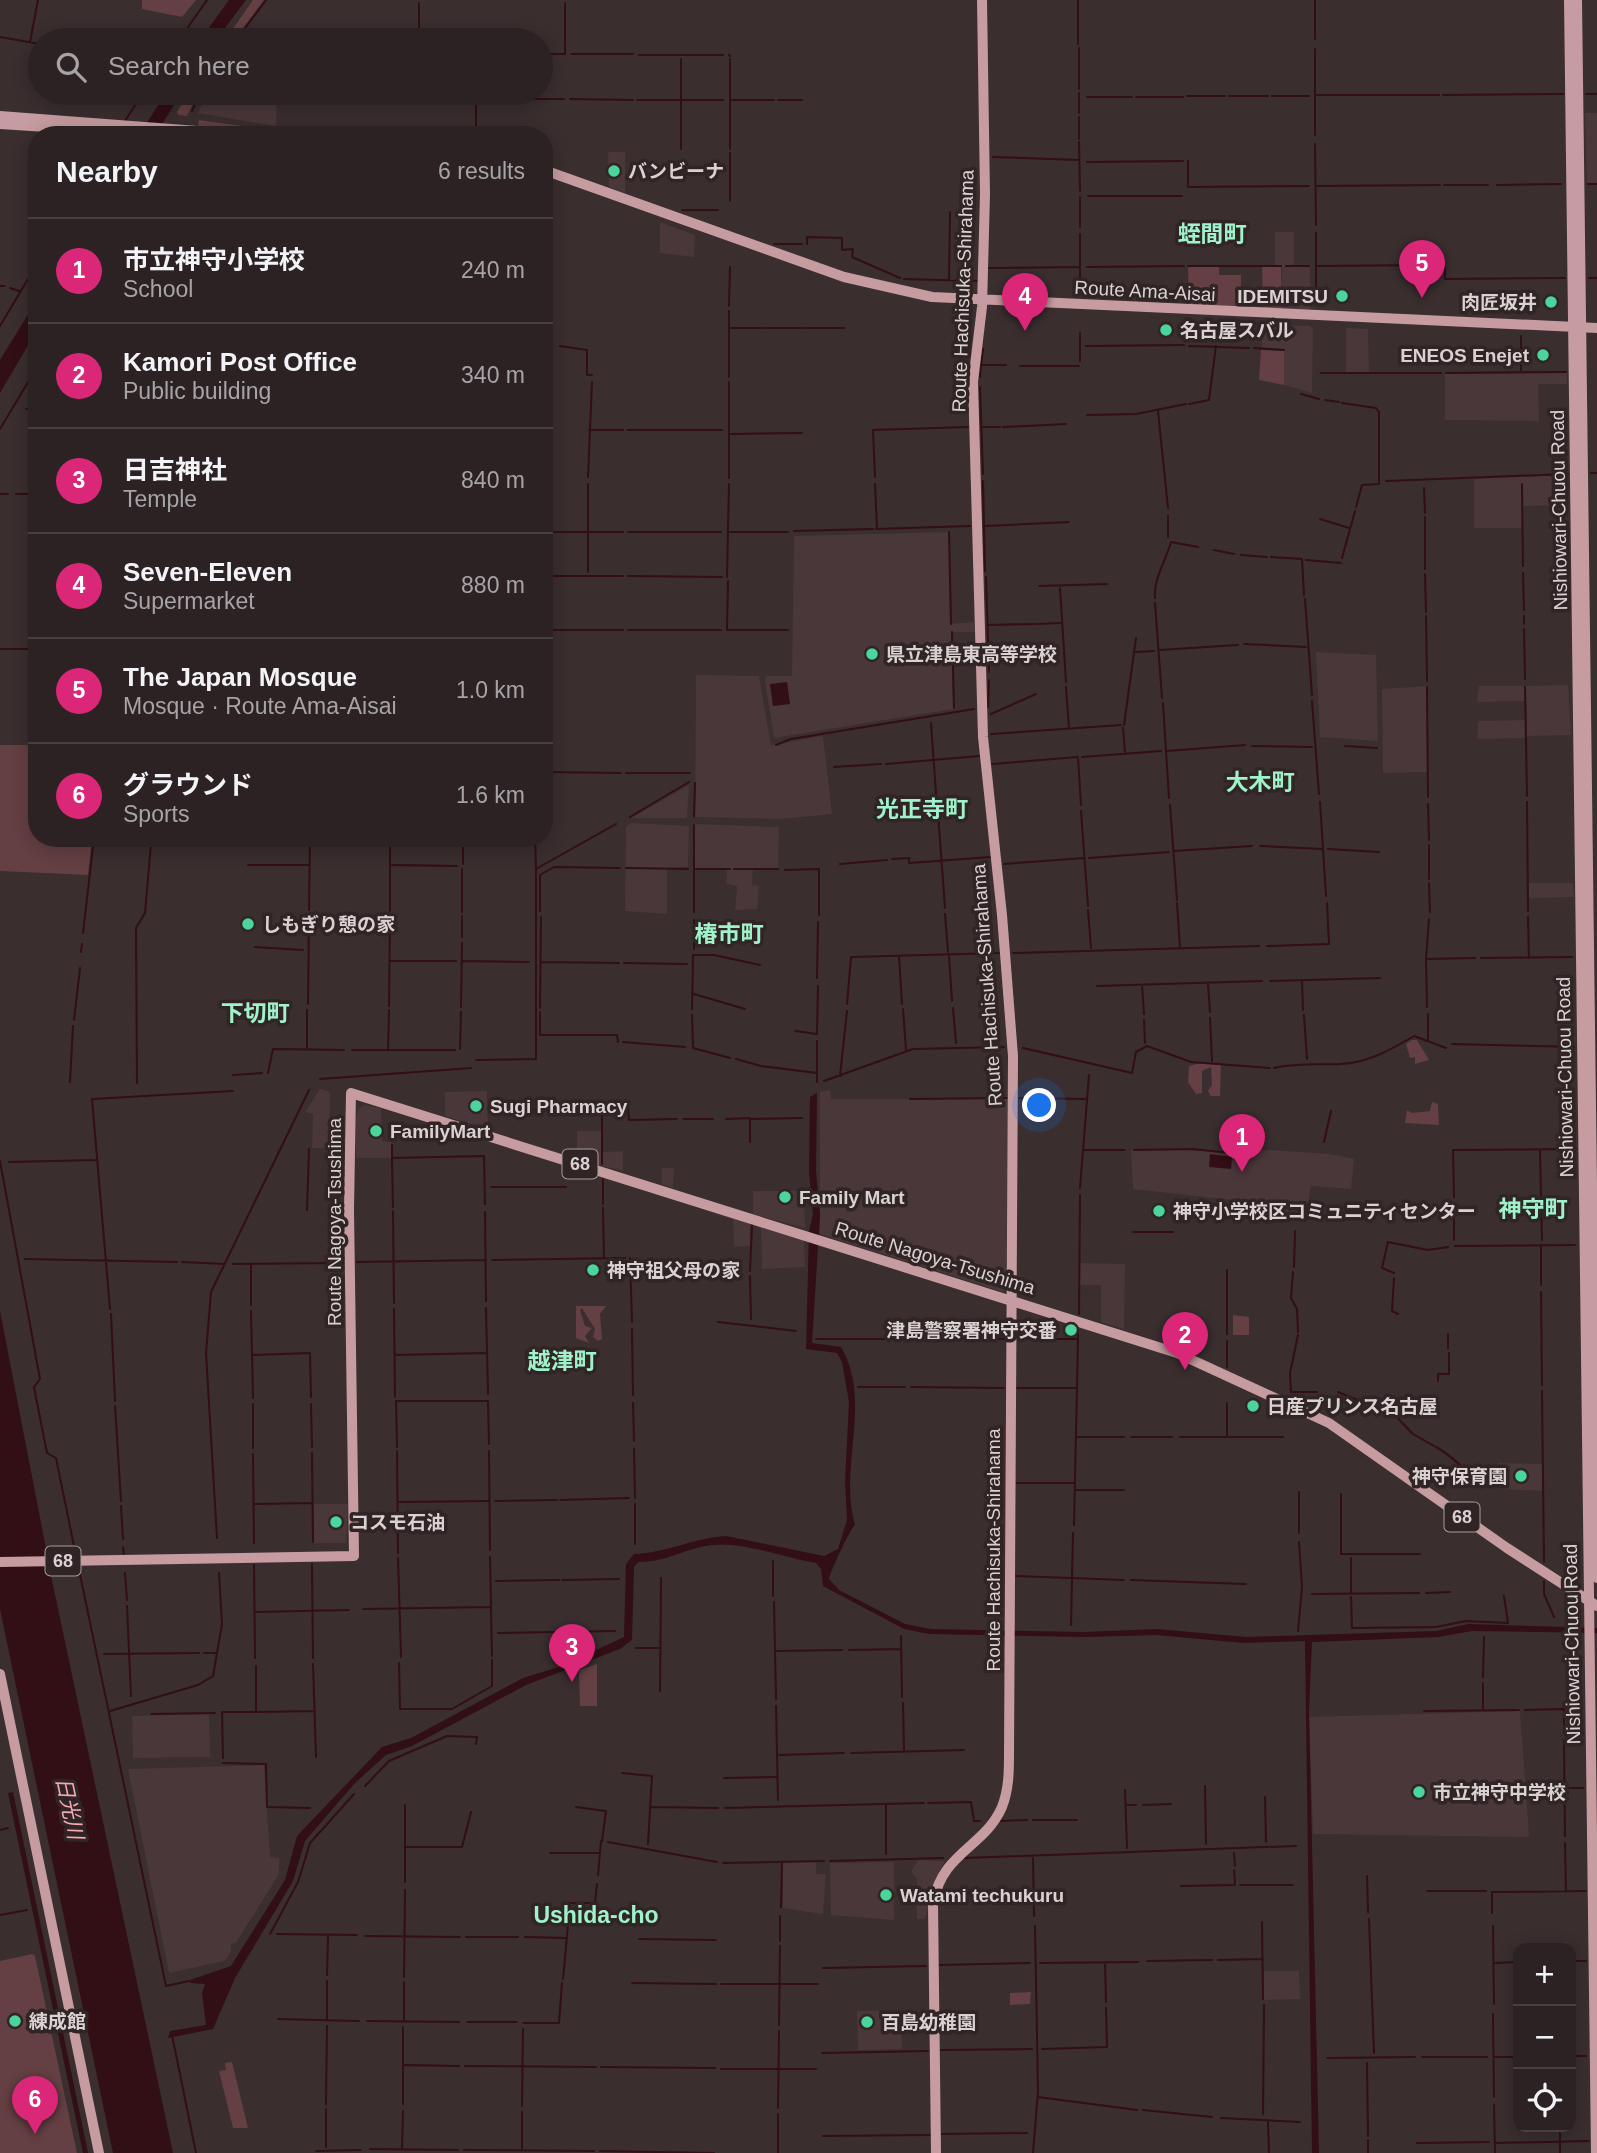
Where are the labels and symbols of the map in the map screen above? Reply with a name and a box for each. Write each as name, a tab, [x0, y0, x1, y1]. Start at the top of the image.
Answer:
place label: バンビーナ	[628, 161, 724, 182]
marker: バンビーナ	[606, 163, 622, 179]
street label: Route Hachisuka-Shirahama	[948, 169, 978, 413]
district label: 蛭間町	[1178, 221, 1247, 247]
pin: 5	[1399, 240, 1445, 298]
pin: 4	[1002, 273, 1048, 331]
street label: Route Ama-Aisai	[1074, 277, 1216, 305]
place label: IDEMITSU	[1237, 286, 1328, 307]
marker: IDEMITSU	[1334, 288, 1350, 304]
place label: 肉匠坂井	[1461, 292, 1537, 313]
marker: 肉匠坂井	[1543, 294, 1559, 310]
place label: 名古屋スバル	[1180, 320, 1294, 341]
marker: 名古屋スバル	[1158, 322, 1174, 338]
place label: ENEOS Enejet	[1400, 345, 1530, 366]
marker: ENEOS Enejet	[1535, 347, 1551, 363]
street label: Nishiowari-Chuou Road	[1547, 410, 1571, 610]
place label: 県立津島東高等学校	[886, 644, 1057, 665]
marker: 県立津島東高等学校	[864, 646, 880, 662]
district label: 大木町	[1226, 769, 1295, 795]
district label: 光正寺町	[876, 796, 968, 822]
street label: Route Hachisuka-Shirahama	[968, 863, 1006, 1107]
place label: しもぎり憩の家	[262, 914, 395, 935]
marker: しもぎり憩の家	[240, 916, 256, 932]
district label: 椿市町	[695, 921, 764, 947]
street label: Nishiowari-Chuou Road	[1553, 977, 1577, 1177]
district label: 下切町	[221, 1000, 290, 1026]
your location	[1022, 1088, 1056, 1122]
place label: Sugi Pharmacy	[490, 1096, 628, 1117]
marker: Sugi Pharmacy	[468, 1098, 484, 1114]
pin: 1	[1219, 1114, 1265, 1172]
street label: Route Nagoya-Tsushima	[324, 1118, 345, 1326]
place label: FamilyMart	[390, 1121, 491, 1142]
marker: FamilyMart	[368, 1123, 384, 1139]
road number: 68	[562, 1149, 598, 1178]
place label: Family Mart	[799, 1187, 905, 1208]
marker: Family Mart	[777, 1189, 793, 1205]
district label: 神守町	[1499, 1196, 1568, 1222]
place label: 神守小学校区コミュニティセンター	[1173, 1201, 1476, 1222]
marker: 神守小学校区コミュニティセンター	[1151, 1203, 1167, 1219]
street label: Route Nagoya-Tsushima	[832, 1218, 1038, 1299]
place label: 神守祖父母の家	[607, 1260, 740, 1281]
marker: 神守祖父母の家	[585, 1262, 601, 1278]
pin: 2	[1162, 1312, 1208, 1370]
place label: 津島警察署神守交番	[886, 1320, 1057, 1341]
marker: 津島警察署神守交番	[1063, 1322, 1079, 1338]
district label: 越津町	[528, 1348, 597, 1374]
place label: 日産プリンス名古屋	[1267, 1396, 1438, 1417]
marker: 日産プリンス名古屋	[1245, 1398, 1261, 1414]
street label: Route Hachisuka-Shirahama	[983, 1428, 1004, 1671]
place label: 神守保育園	[1412, 1466, 1507, 1487]
marker: 神守保育園	[1513, 1468, 1529, 1484]
road number: 68	[1444, 1502, 1480, 1532]
place label: コスモ石油	[350, 1512, 445, 1533]
marker: コスモ石油	[328, 1514, 344, 1530]
street label: Nishiowari-Chuou Road	[1560, 1544, 1584, 1744]
road number: 68	[46, 1546, 80, 1576]
pin: 3	[549, 1624, 595, 1682]
water label: 日光川	[52, 1775, 88, 1843]
place label: 市立神守中学校	[1433, 1782, 1566, 1803]
marker: 市立神守中学校	[1411, 1784, 1427, 1800]
place label: Watami techukuru	[900, 1885, 1064, 1906]
marker: Watami techukuru	[878, 1887, 894, 1903]
district label: Ushida-cho	[533, 1902, 659, 1928]
place label: 練成館	[29, 2011, 86, 2032]
place label: 百島幼稚園	[881, 2012, 976, 2033]
marker: 練成館	[7, 2013, 23, 2029]
marker: 百島幼稚園	[859, 2014, 875, 2030]
pin: 6	[12, 2076, 58, 2134]

